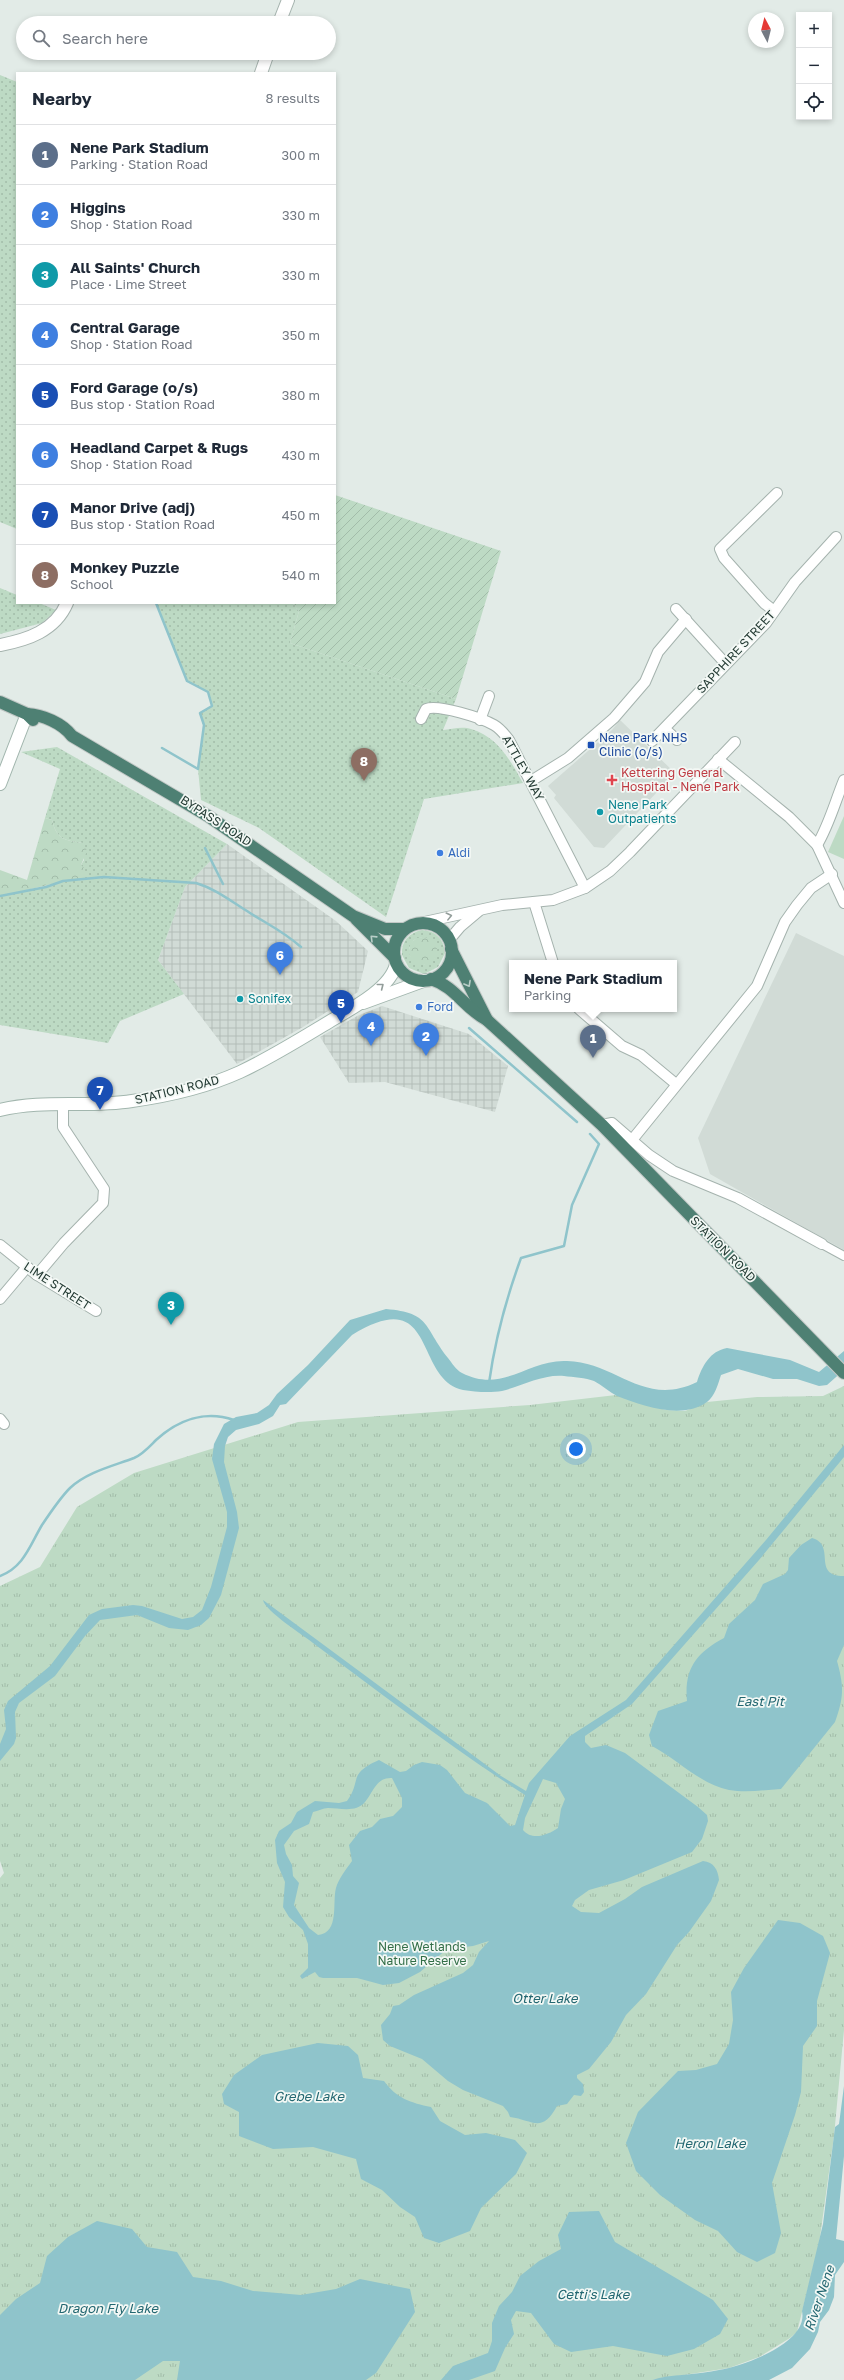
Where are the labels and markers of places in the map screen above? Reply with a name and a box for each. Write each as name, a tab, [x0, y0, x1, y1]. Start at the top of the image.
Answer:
place label: Nene Park NHS Clinic (o/s)	[599, 730, 688, 759]
marker: Nene Park NHS Clinic (o/s)	[586, 740, 596, 750]
pin: 8	[351, 748, 377, 781]
place label: Kettering General Hospital - Nene Park	[621, 765, 740, 794]
marker: Kettering General Hospital - Nene Park	[606, 774, 618, 786]
place label: Nene Park Outpatients	[608, 797, 676, 826]
marker: Nene Park Outpatients	[595, 807, 605, 817]
place label: Aldi	[448, 845, 470, 860]
marker: Aldi	[435, 848, 445, 858]
pin: 6	[267, 942, 293, 975]
pin: 5	[328, 990, 354, 1023]
place label: Sonifex	[248, 991, 291, 1006]
marker: Sonifex	[235, 994, 245, 1004]
place label: Ford	[427, 999, 453, 1014]
marker: Ford	[414, 1002, 424, 1012]
pin: 4	[358, 1013, 384, 1046]
pin: 2	[413, 1023, 439, 1056]
pin: 1	[580, 1025, 606, 1058]
pin: 7	[87, 1077, 113, 1110]
pin: 3	[158, 1292, 184, 1325]

